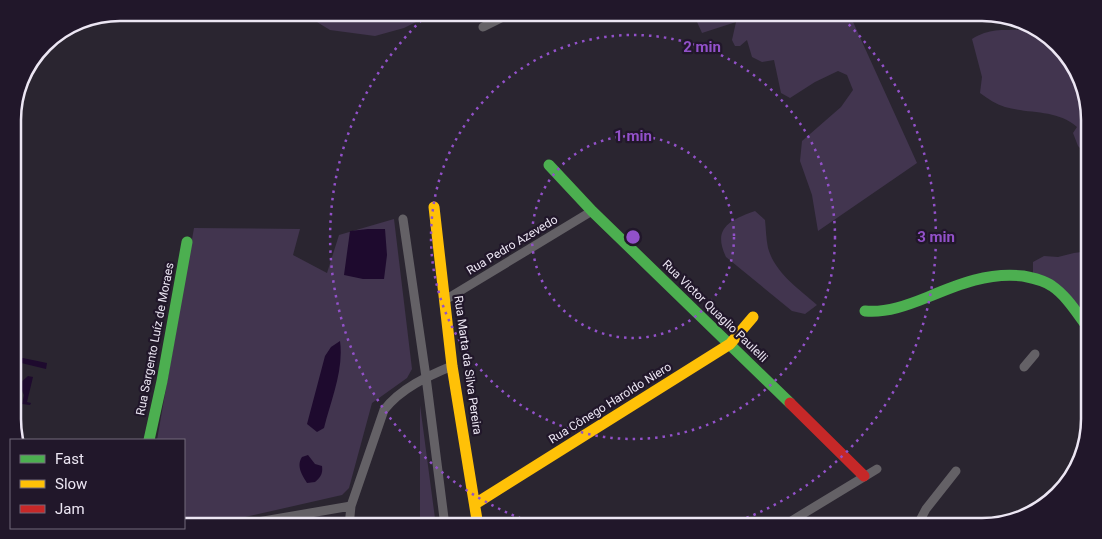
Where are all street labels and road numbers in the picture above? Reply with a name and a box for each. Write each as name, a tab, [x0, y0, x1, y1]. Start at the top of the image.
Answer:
street label: Rua Pedro Azevedo	[464, 212, 560, 278]
street label: Rua Victor Quaglio Paulelli	[660, 257, 770, 365]
street label: Rua Sargento Luíz de Moraes	[133, 261, 177, 417]
street label: Rua Marta da Silva Pereira	[451, 295, 485, 435]
street label: Rua Cônego Haroldo Niero	[546, 359, 674, 446]

